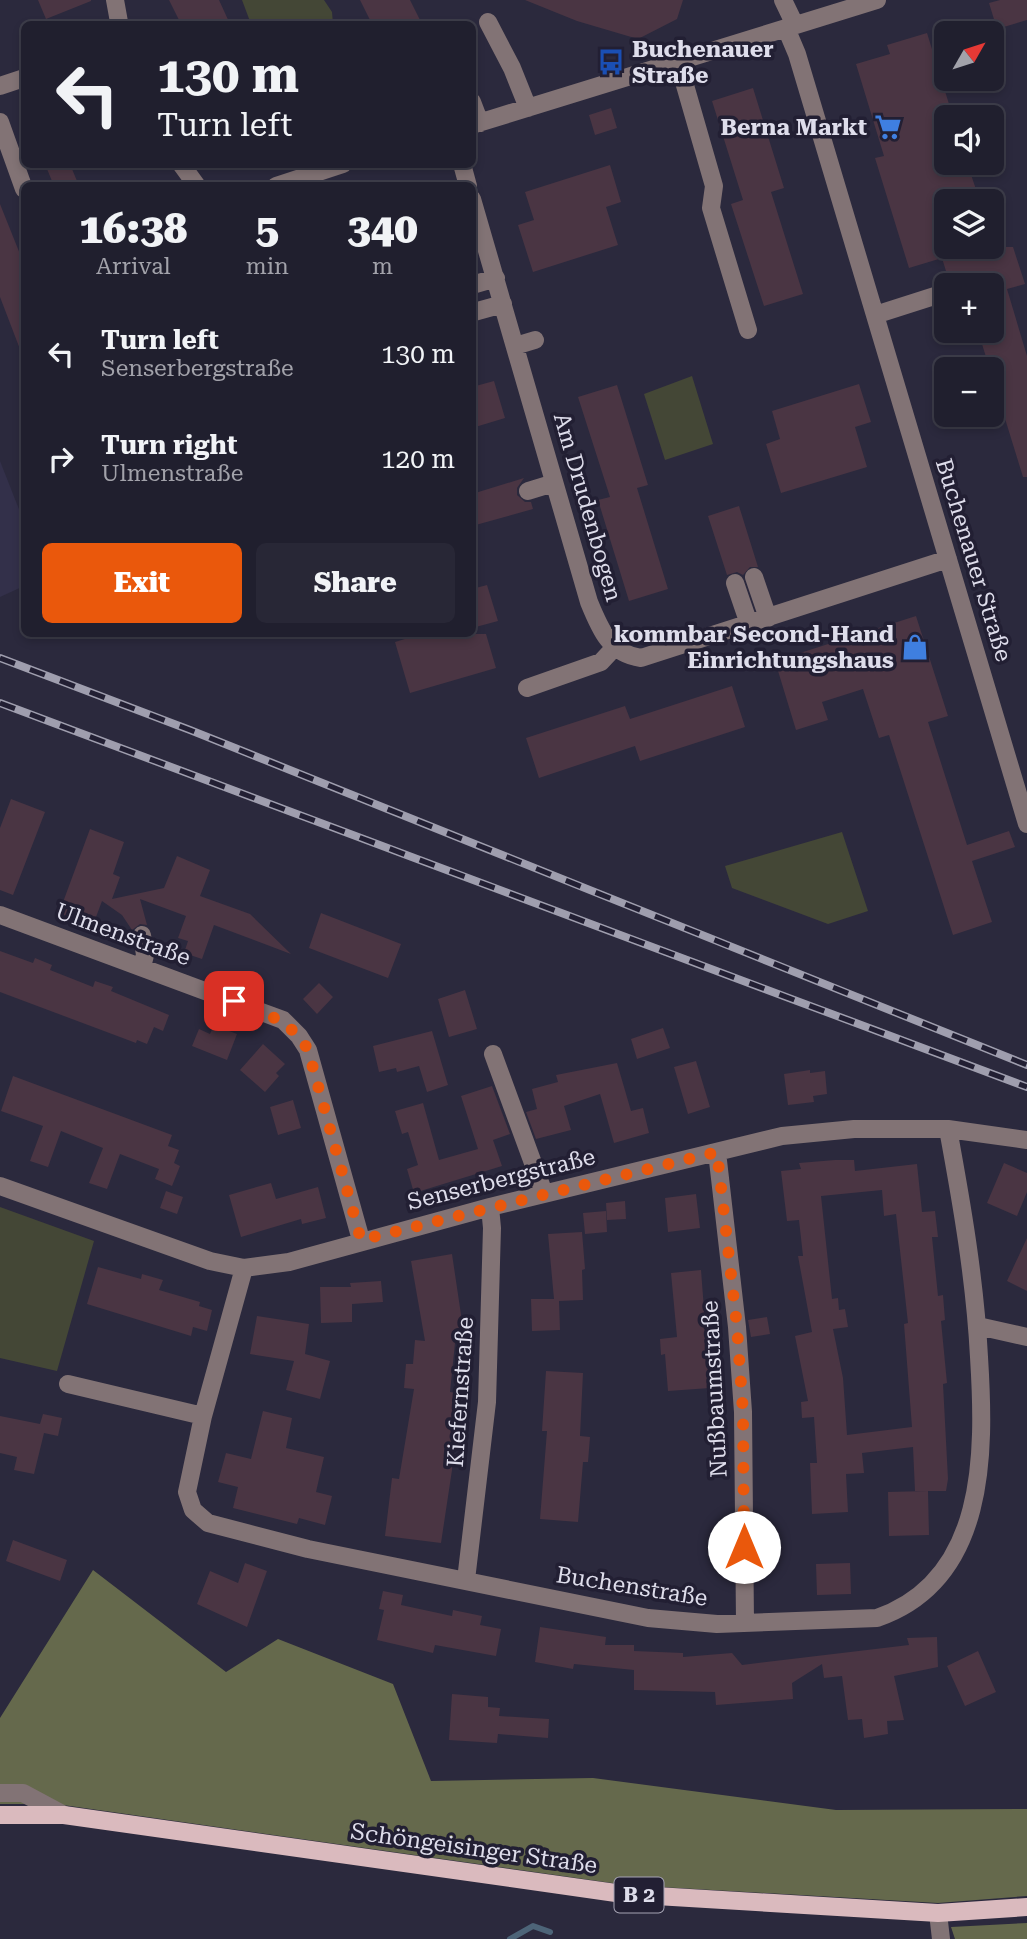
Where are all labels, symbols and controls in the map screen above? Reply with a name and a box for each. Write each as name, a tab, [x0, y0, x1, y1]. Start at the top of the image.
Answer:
north arrow	[934, 21, 1004, 91]
map controls	[934, 21, 1004, 427]
place label: Buchenauer Straße	[632, 36, 774, 89]
text: 130 m	[157, 47, 299, 104]
bus stop icon: Buchenauer Straße	[596, 47, 626, 77]
icon: left	[42, 49, 133, 140]
button: sound	[934, 105, 1004, 175]
text: Turn left	[157, 106, 292, 144]
supermarket icon: Berna Markt	[873, 112, 903, 142]
place label: Berna Markt	[720, 114, 867, 141]
button: layers	[934, 189, 1004, 259]
text: 16:38	[79, 204, 187, 253]
text: 5	[255, 204, 279, 253]
text: 340	[347, 204, 418, 253]
text: Arrival	[96, 253, 171, 280]
text: min	[246, 253, 289, 280]
text: m	[372, 253, 393, 280]
button: +	[934, 273, 1004, 343]
text: Turn left	[101, 325, 219, 355]
icon: left	[42, 335, 80, 373]
text: 130 m	[381, 339, 455, 369]
text: Senserbergstraße	[101, 355, 294, 382]
button: −	[934, 357, 1004, 427]
street label: Am Drudenbogen	[548, 410, 627, 605]
text: Turn right	[101, 430, 237, 460]
icon: right	[42, 440, 80, 478]
text: 120 m	[381, 444, 455, 474]
street label: Buchenauer Straße	[930, 455, 1017, 665]
text: Ulmenstraße	[101, 460, 243, 487]
button: Exit	[42, 543, 242, 623]
button: Share	[256, 543, 455, 623]
place label: kommbar Second-Hand Einrichtungshaus	[614, 621, 894, 674]
shop icon: kommbar Second-Hand Einrichtungshaus	[900, 632, 930, 662]
street label: Ulmenstraße	[51, 897, 194, 971]
pin	[204, 971, 264, 1031]
icon: arrive	[215, 982, 253, 1020]
street label: Senserbergstraße	[404, 1143, 598, 1216]
street label: Nußbaumstraße	[696, 1300, 733, 1478]
street label: Kiefernstraße	[442, 1316, 479, 1468]
position arrow	[707, 1510, 781, 1584]
street label: Buchenstraße	[554, 1561, 710, 1612]
street label: Schöngeisinger Straße	[349, 1818, 599, 1879]
road number: B 2	[614, 1878, 664, 1912]

